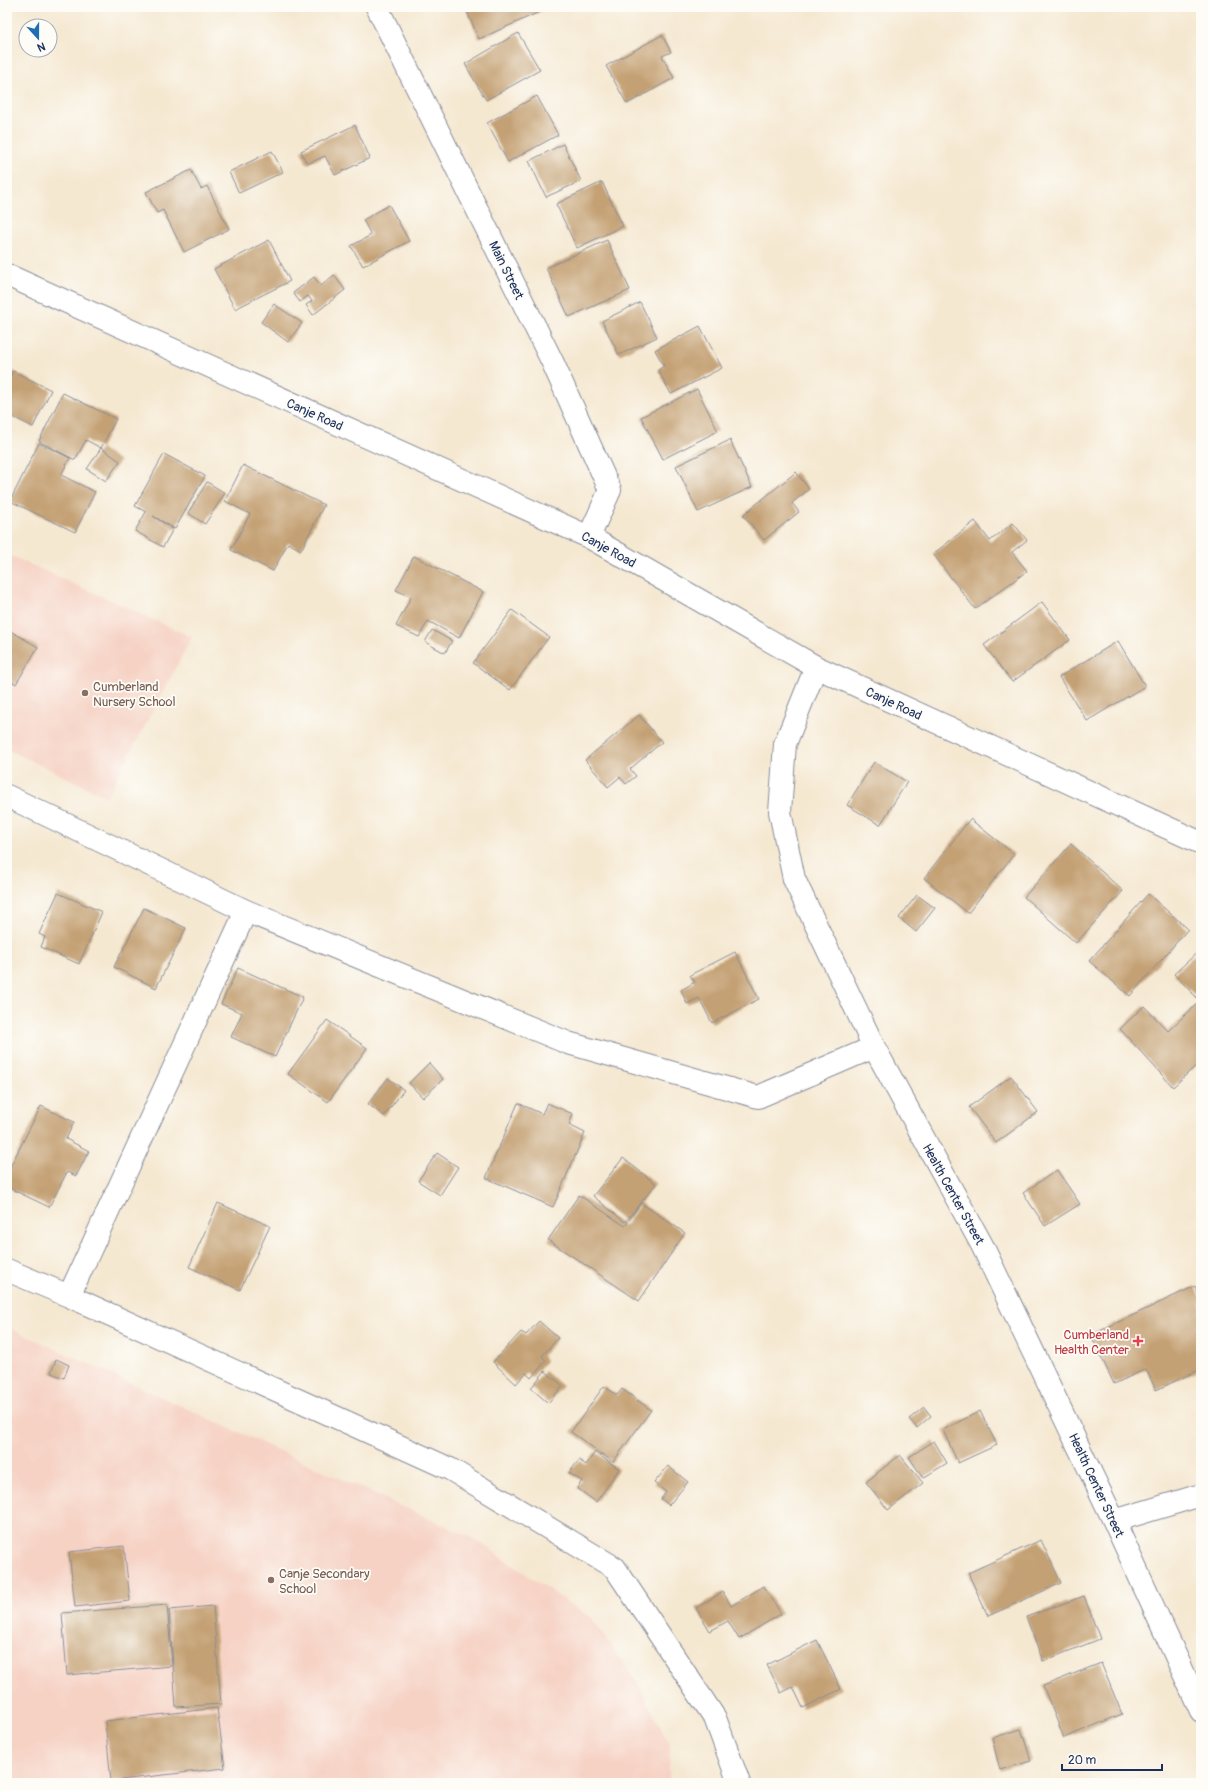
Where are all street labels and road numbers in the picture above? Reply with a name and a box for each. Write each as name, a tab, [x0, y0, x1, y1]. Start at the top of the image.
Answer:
street label: Main Street	[485, 239, 527, 303]
street label: Canje Road	[284, 395, 345, 434]
street label: Canje Road	[578, 528, 639, 571]
street label: Canje Road	[863, 684, 924, 724]
street label: Health Center Street	[919, 1141, 988, 1249]
street label: Health Center Street	[1065, 1431, 1128, 1541]

